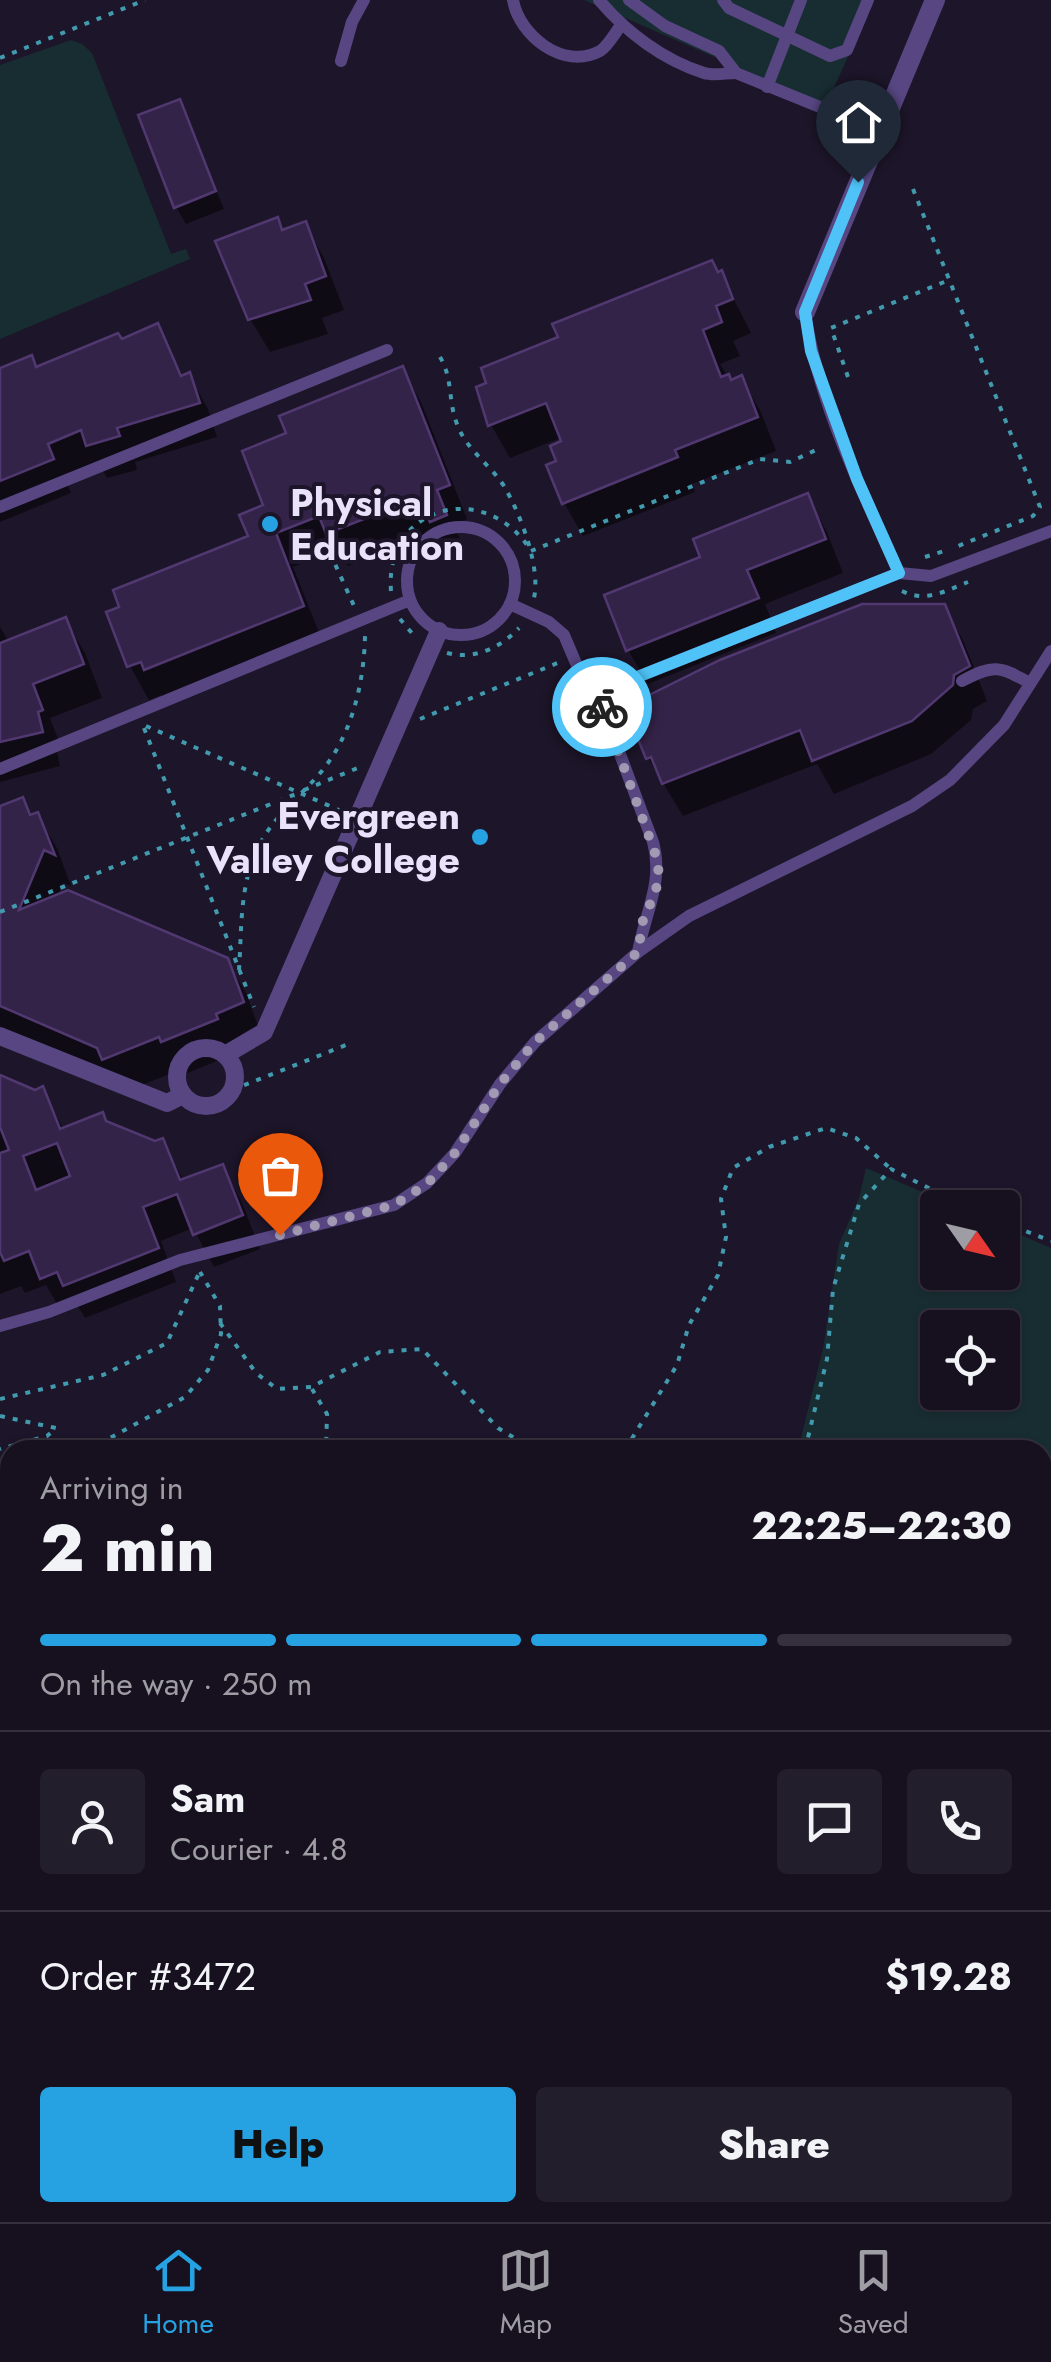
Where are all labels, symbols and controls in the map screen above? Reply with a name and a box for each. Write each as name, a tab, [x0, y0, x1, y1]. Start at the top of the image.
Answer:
pin	[816, 80, 901, 183]
icon: home	[831, 95, 886, 150]
place label: Physical Education	[290, 475, 464, 574]
marker: Physical Education	[259, 513, 281, 535]
courier	[552, 657, 652, 757]
icon: bike	[575, 680, 630, 735]
place label: Evergreen Valley College	[205, 788, 460, 887]
marker: Evergreen Valley College	[469, 826, 491, 848]
pin	[238, 1133, 323, 1236]
icon: bag	[253, 1148, 308, 1203]
north arrow	[920, 1190, 1020, 1290]
map controls	[920, 1190, 1020, 1410]
button: locate	[920, 1310, 1020, 1410]
text: Arriving in	[40, 1465, 184, 1511]
text: 22:25–22:30	[751, 1498, 1012, 1553]
text: 2 min	[40, 1501, 215, 1595]
text: On the way · 250 m	[40, 1661, 312, 1707]
button: person	[40, 1769, 145, 1874]
button: chat	[777, 1769, 882, 1874]
button: phone	[907, 1769, 1012, 1874]
text: Sam	[170, 1771, 245, 1826]
text: Courier · 4.8	[170, 1826, 347, 1872]
text: Order #3472	[40, 1949, 256, 2004]
text: $19.28	[885, 1949, 1012, 2004]
button: Help	[40, 2087, 516, 2202]
button: Share	[536, 2087, 1012, 2202]
tab: Home	[142, 2243, 214, 2344]
tab: Map	[498, 2243, 553, 2344]
tab: Saved	[838, 2243, 909, 2344]

